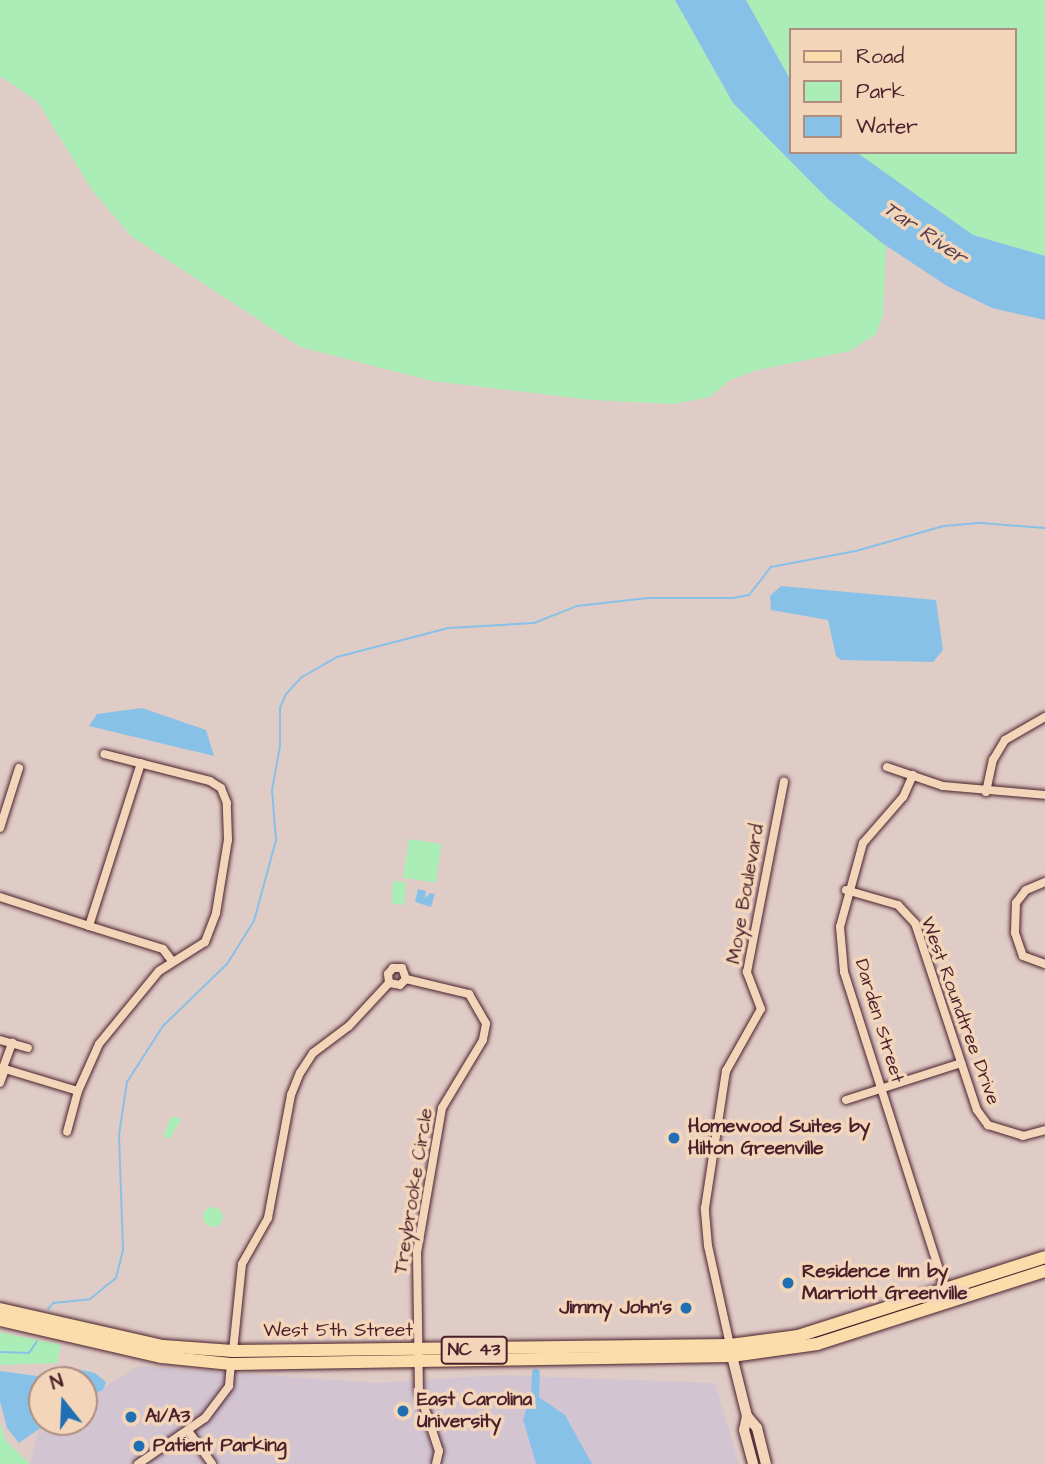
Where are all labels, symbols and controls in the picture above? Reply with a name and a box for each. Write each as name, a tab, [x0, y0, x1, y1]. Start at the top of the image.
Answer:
legend	[790, 28, 1017, 154]
text: Road	[856, 42, 904, 71]
text: Park	[856, 77, 905, 106]
text: Water	[856, 112, 918, 141]
water label: Tar River	[878, 196, 972, 270]
street label: Moye Boulevard	[722, 822, 770, 966]
street label: West Roundtree Drive	[915, 914, 1005, 1108]
street label: Darden Street	[849, 956, 909, 1086]
street label: Treybrooke Circle	[390, 1107, 438, 1275]
place label: Homewood Suites by Hilton Greenville	[688, 1116, 870, 1160]
marker: Homewood Suites by Hilton Greenville	[666, 1130, 682, 1146]
place label: Residence Inn by Marriott Greenville	[802, 1261, 968, 1305]
marker: Residence Inn by Marriott Greenville	[780, 1275, 796, 1291]
place label: Jimmy John's	[559, 1297, 672, 1319]
marker: Jimmy John's	[678, 1300, 694, 1316]
street label: West 5th Street	[263, 1320, 413, 1342]
road number: NC 43	[439, 1336, 509, 1364]
north arrow	[28, 1366, 98, 1436]
text: N	[47, 1368, 67, 1397]
place label: East Carolina University	[417, 1389, 532, 1433]
marker: East Carolina University	[395, 1403, 411, 1419]
place label: A1/A3	[145, 1406, 190, 1428]
marker: A1/A3	[123, 1409, 139, 1425]
place label: Patient Parking	[153, 1435, 287, 1457]
marker: Patient Parking	[131, 1438, 147, 1454]

